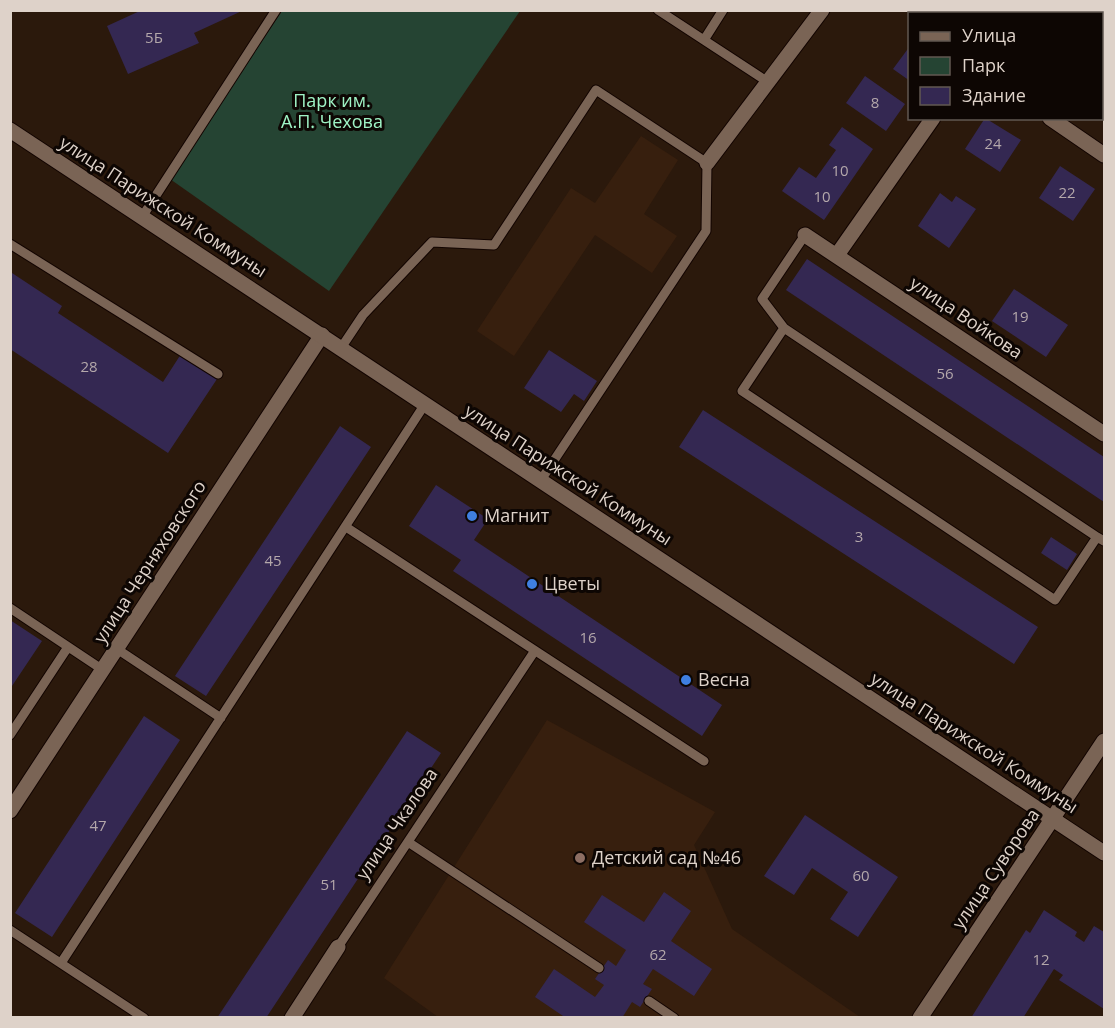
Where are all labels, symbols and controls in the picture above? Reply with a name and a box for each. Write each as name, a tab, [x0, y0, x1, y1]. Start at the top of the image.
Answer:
legend	[908, 12, 1103, 120]
text: Улица	[962, 23, 1016, 47]
house number: 5Б	[145, 27, 163, 47]
text: Парк	[962, 53, 1006, 77]
text: Здание	[962, 83, 1026, 107]
park label: Парк им. А.П. Чехова	[281, 88, 383, 133]
house number: 8	[871, 92, 879, 112]
street label: улица Парижской Коммуны	[55, 130, 272, 282]
house number: 24	[984, 133, 1002, 153]
house number: 10	[831, 160, 849, 180]
house number: 22	[1058, 182, 1076, 202]
house number: 10	[813, 186, 831, 206]
street label: улица Войкова	[906, 271, 1028, 364]
house number: 19	[1011, 306, 1029, 326]
house number: 28	[80, 356, 98, 376]
house number: 56	[936, 363, 954, 383]
street label: улица Парижской Коммуны	[460, 398, 677, 550]
street label: улица Черняховского	[87, 475, 211, 647]
place label: Магнит	[484, 503, 550, 527]
marker: Магнит	[465, 509, 479, 523]
house number: 3	[855, 526, 863, 546]
house number: 45	[264, 550, 282, 570]
place label: Цветы	[544, 571, 600, 595]
marker: Цветы	[525, 577, 539, 591]
house number: 16	[579, 627, 597, 647]
street label: улица Парижской Коммуны	[866, 666, 1083, 818]
place label: Весна	[698, 667, 750, 691]
marker: Весна	[679, 673, 693, 687]
street label: улица Чкалова	[350, 763, 442, 884]
street label: улица Суворова	[946, 804, 1044, 933]
house number: 47	[89, 815, 107, 835]
place label: Детский сад №46	[592, 845, 741, 869]
marker: Детский сад №46	[573, 851, 587, 865]
house number: 60	[852, 865, 870, 885]
house number: 51	[320, 874, 338, 894]
house number: 62	[649, 944, 667, 964]
house number: 12	[1032, 949, 1050, 969]

